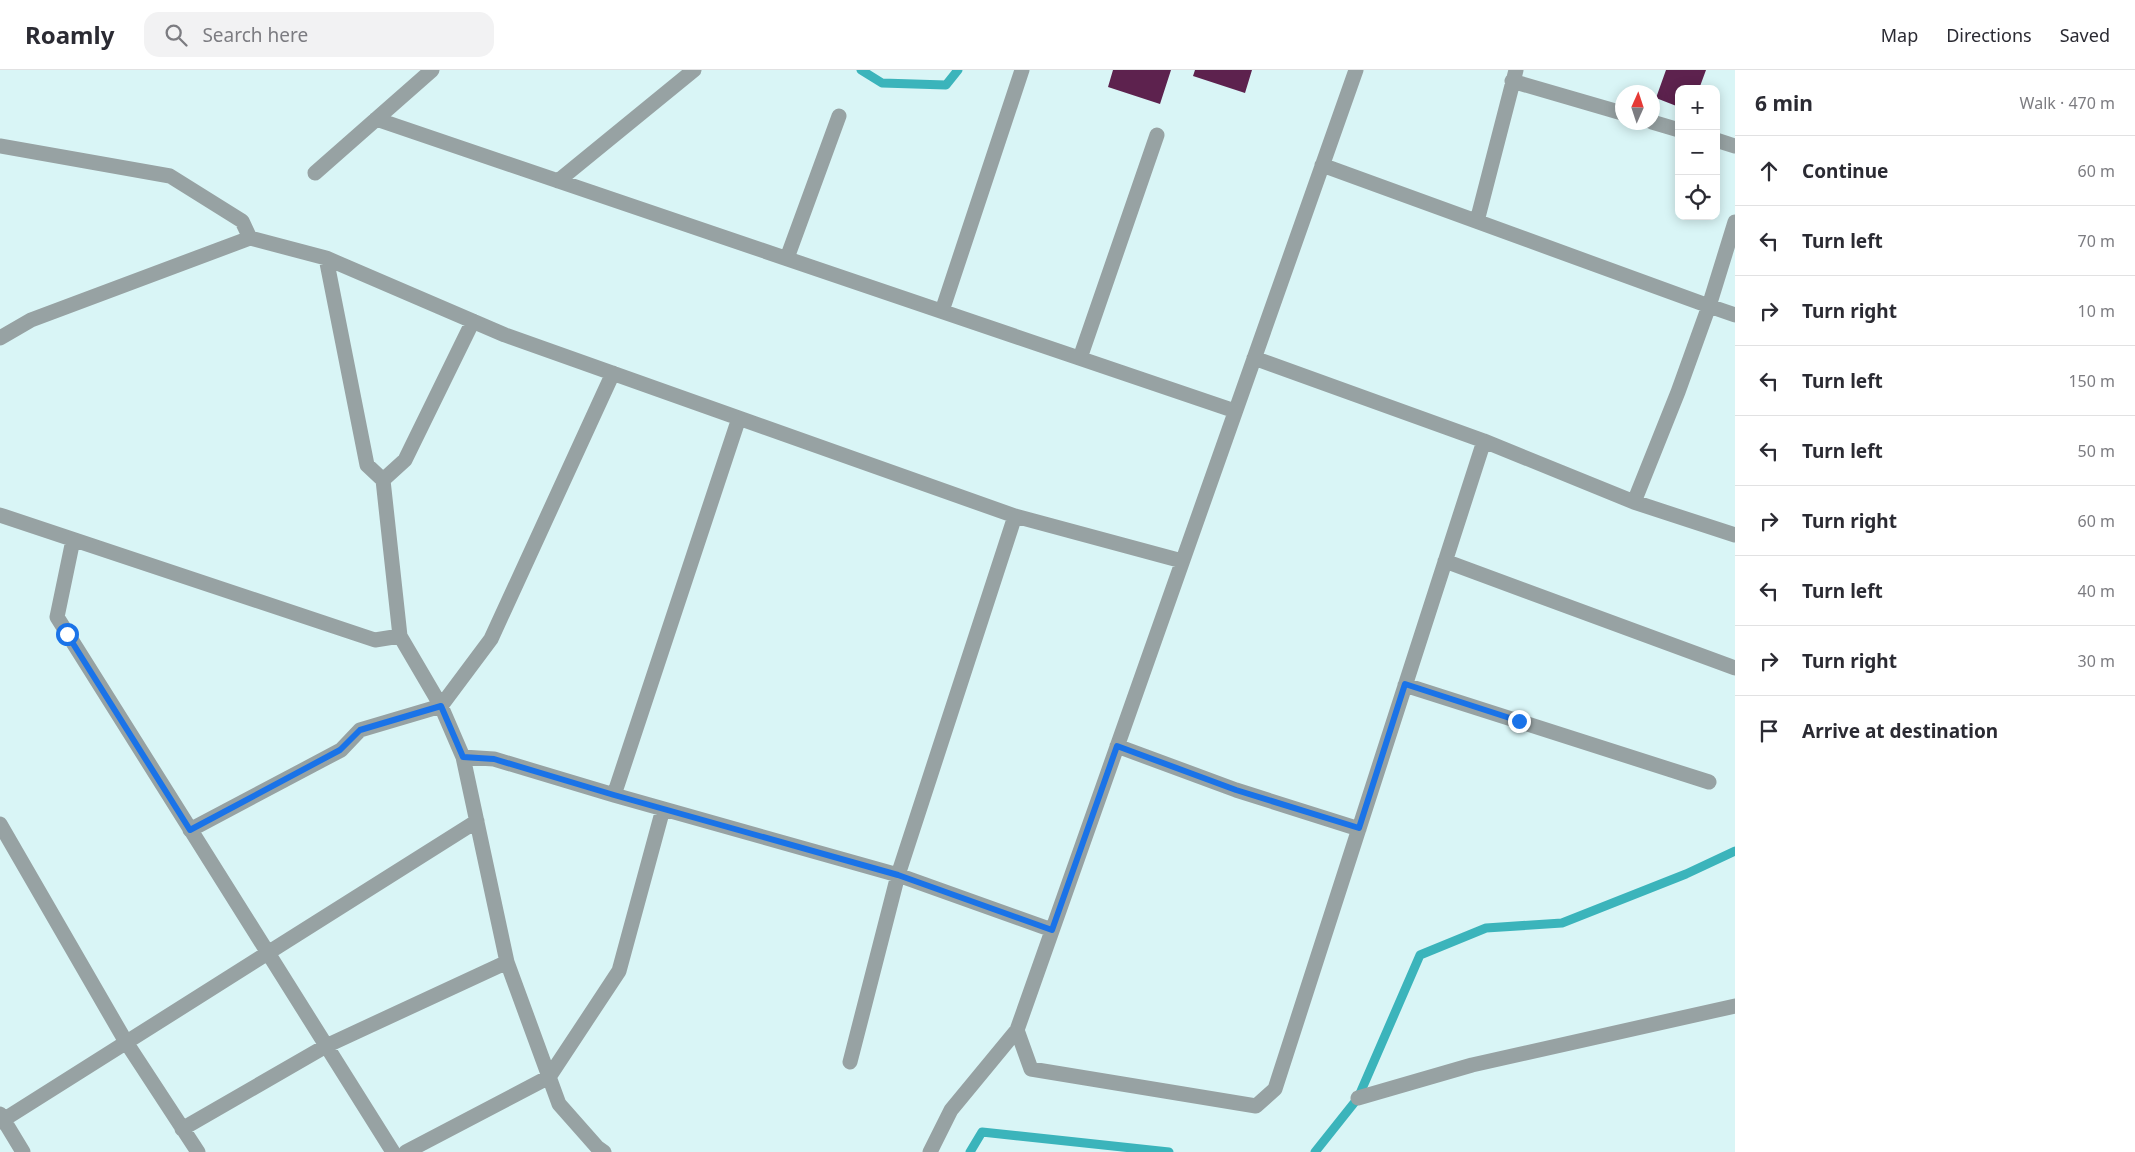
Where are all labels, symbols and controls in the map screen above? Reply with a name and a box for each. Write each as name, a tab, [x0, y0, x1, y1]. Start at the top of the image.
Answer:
search box	[144, 12, 494, 57]
text: Roamly	[25, 18, 114, 51]
icon: search	[162, 21, 190, 49]
text: Search here	[202, 22, 308, 48]
text: Map	[1881, 23, 1918, 47]
text: Directions	[1946, 23, 2032, 47]
text: Saved	[2060, 23, 2110, 47]
north arrow	[1615, 85, 1660, 130]
map controls	[1675, 85, 1720, 220]
button: +	[1675, 85, 1720, 130]
text: 6 min	[1755, 89, 1813, 117]
text: Walk · 470 m	[2020, 92, 2115, 114]
button: −	[1675, 130, 1720, 175]
icon: ahead	[1755, 157, 1783, 185]
text: Continue	[1802, 158, 1888, 184]
text: 60 m	[2078, 160, 2115, 182]
button: locate	[1675, 175, 1720, 220]
icon: left	[1755, 227, 1783, 255]
text: Turn left	[1802, 228, 1883, 254]
text: 70 m	[2078, 230, 2115, 252]
icon: right	[1755, 297, 1783, 325]
text: Turn right	[1802, 298, 1897, 324]
text: 10 m	[2078, 300, 2115, 322]
icon: left	[1755, 367, 1783, 395]
text: Turn left	[1802, 368, 1883, 394]
text: 150 m	[2068, 370, 2115, 392]
icon: left	[1755, 437, 1783, 465]
text: Turn left	[1802, 438, 1883, 464]
text: 50 m	[2078, 440, 2115, 462]
icon: right	[1755, 507, 1783, 535]
text: Turn right	[1802, 508, 1897, 534]
text: 60 m	[2078, 510, 2115, 532]
icon: left	[1755, 577, 1783, 605]
text: Turn left	[1802, 578, 1883, 604]
text: 40 m	[2078, 580, 2115, 602]
route start	[56, 623, 79, 646]
icon: right	[1755, 647, 1783, 675]
text: Turn right	[1802, 648, 1897, 674]
text: 30 m	[2078, 650, 2115, 672]
route end	[1508, 710, 1531, 733]
icon: arrive	[1755, 717, 1783, 745]
text: Arrive at destination	[1802, 718, 1998, 744]

